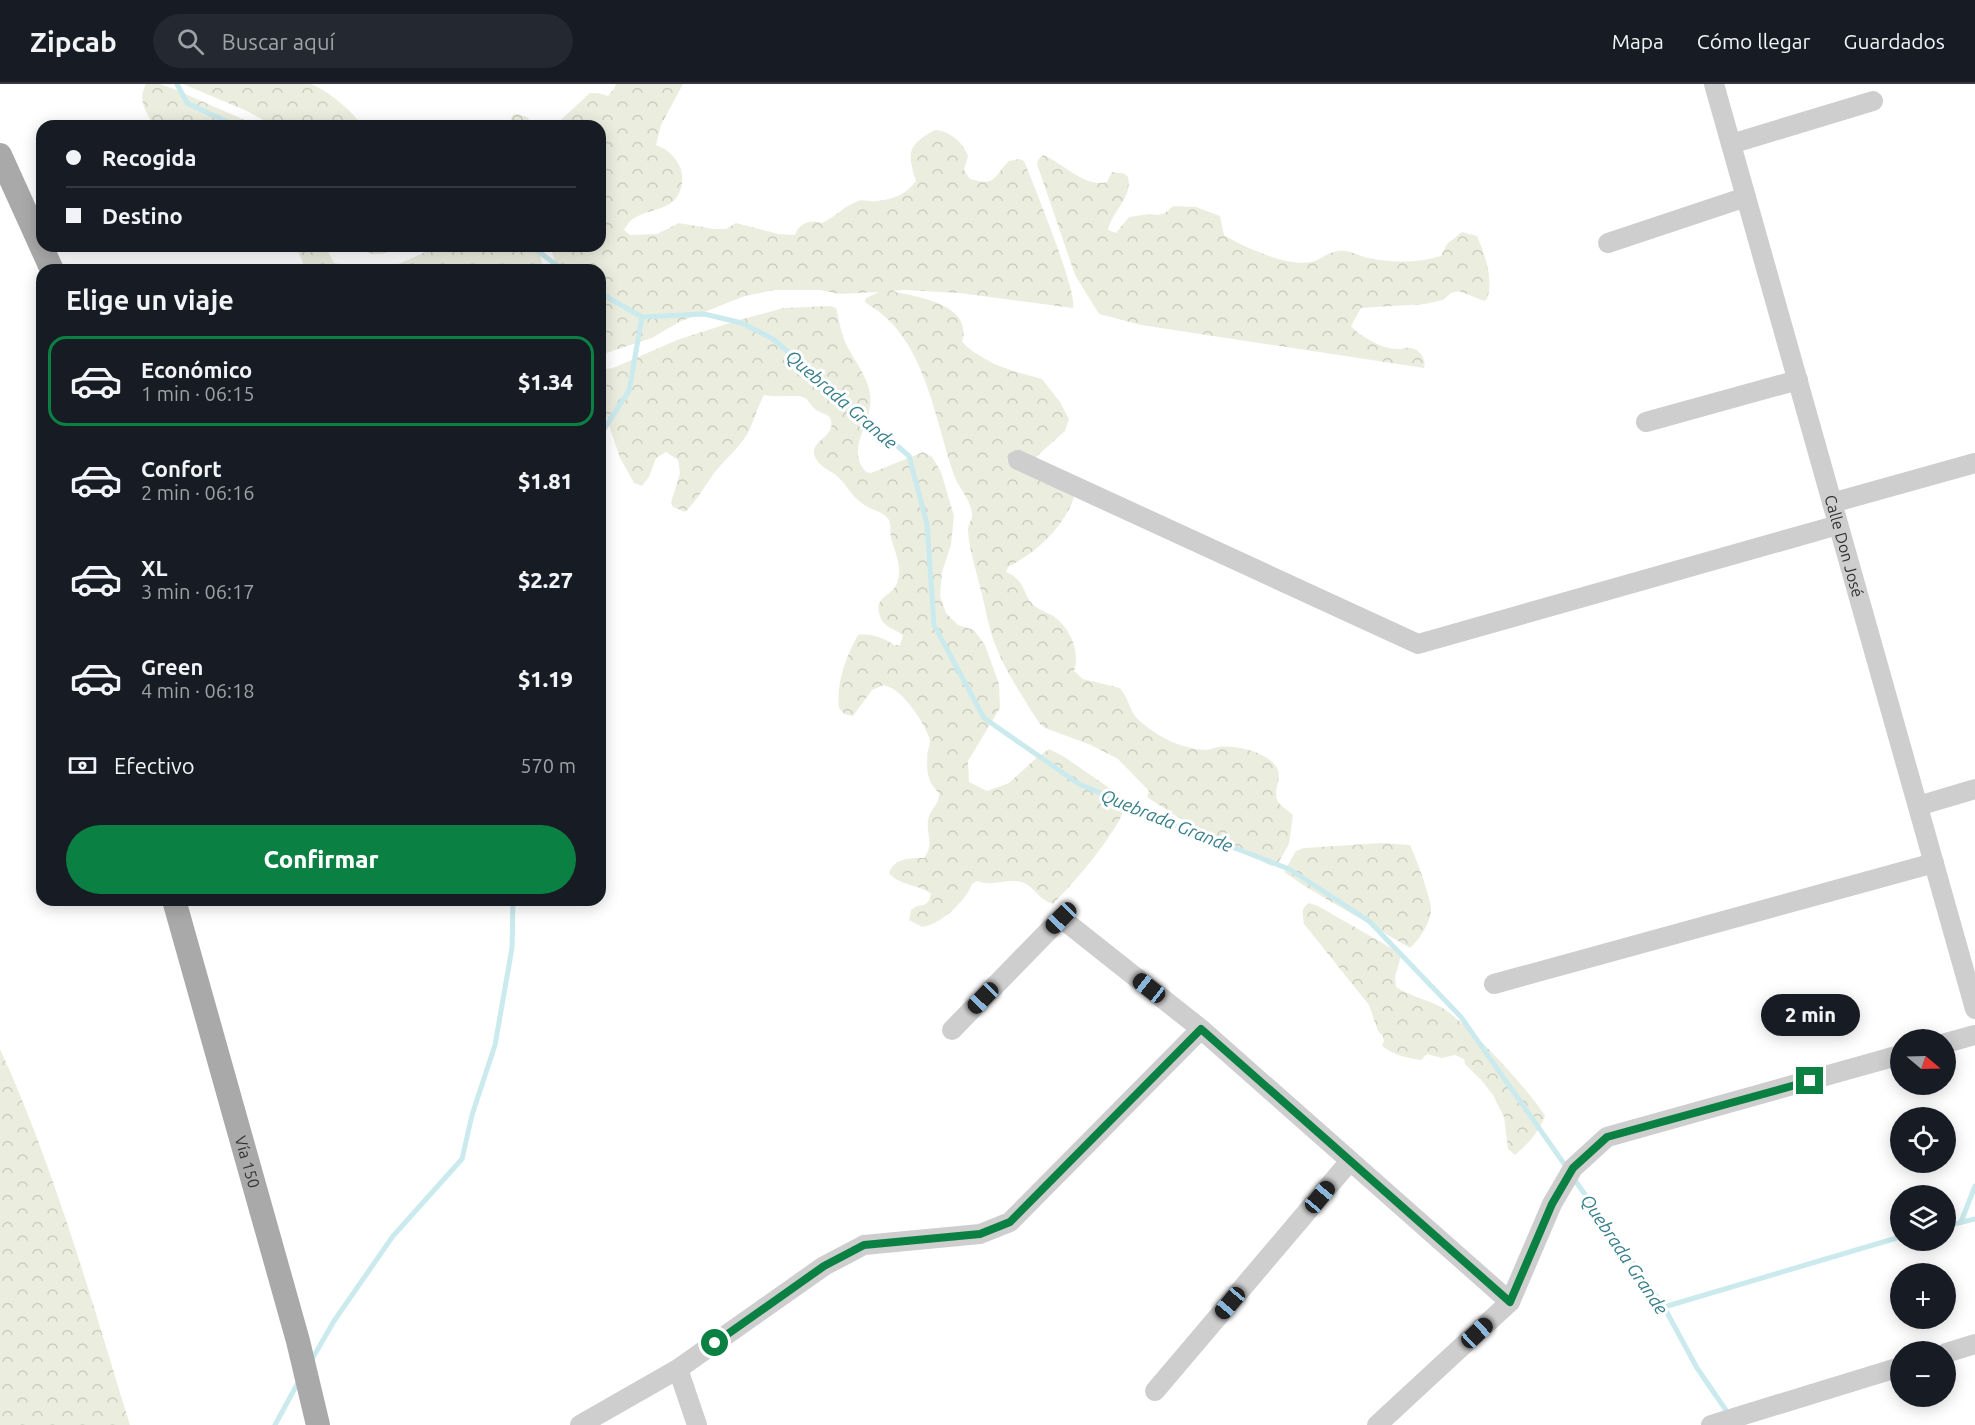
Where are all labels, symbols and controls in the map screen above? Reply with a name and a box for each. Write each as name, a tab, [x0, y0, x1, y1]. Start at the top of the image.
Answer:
search box	[153, 14, 573, 68]
icon: search	[174, 25, 207, 58]
text: Zipcab	[30, 26, 117, 57]
text: Buscar aquí	[222, 29, 335, 54]
text: Mapa	[1612, 29, 1664, 53]
text: Cómo llegar	[1697, 29, 1811, 53]
text: Guardados	[1844, 29, 1945, 53]
text: Recogida	[102, 145, 197, 170]
text: Destino	[102, 203, 183, 228]
text: Elige un viaje	[66, 285, 234, 315]
water label: Quebrada Grande	[782, 345, 901, 453]
icon: car	[69, 354, 123, 408]
text: Económico	[141, 357, 252, 382]
text: $1.34	[518, 369, 573, 394]
text: 1 min · 06:15	[141, 382, 255, 405]
icon: car	[69, 453, 123, 507]
text: Confort	[141, 456, 222, 481]
text: $1.81	[518, 468, 573, 493]
text: 2 min · 06:16	[141, 481, 255, 504]
street label: Calle Don José	[1821, 493, 1867, 599]
icon: car	[69, 552, 123, 606]
text: XL	[141, 555, 168, 580]
text: $2.27	[518, 567, 573, 592]
text: 3 min · 06:17	[141, 580, 255, 603]
icon: car	[69, 651, 123, 705]
text: Green	[141, 654, 203, 679]
text: $1.19	[518, 666, 573, 691]
text: 4 min · 06:18	[141, 679, 255, 702]
icon: cash	[66, 749, 99, 782]
text: Efectivo	[114, 753, 195, 778]
text: 570 m	[520, 754, 576, 777]
water label: Quebrada Grande	[1098, 784, 1236, 856]
button: Confirmar	[66, 825, 576, 894]
car	[1042, 899, 1080, 937]
car	[1129, 970, 1169, 1006]
car	[964, 979, 1002, 1017]
callout: 2 min	[1760, 994, 1860, 1036]
text: 2 min	[1785, 1003, 1836, 1026]
north arrow	[1890, 1029, 1956, 1095]
map controls	[1890, 1029, 1956, 1407]
route end	[1796, 1067, 1823, 1094]
button: locate	[1890, 1107, 1956, 1173]
street label: Vía 150	[232, 1134, 264, 1190]
car	[1302, 1177, 1338, 1217]
button: layers	[1890, 1185, 1956, 1251]
water label: Quebrada Grande	[1577, 1190, 1672, 1318]
button: +	[1890, 1263, 1956, 1329]
car	[1212, 1283, 1248, 1323]
car	[1458, 1314, 1496, 1352]
route start	[701, 1329, 728, 1356]
button: −	[1890, 1341, 1956, 1407]

